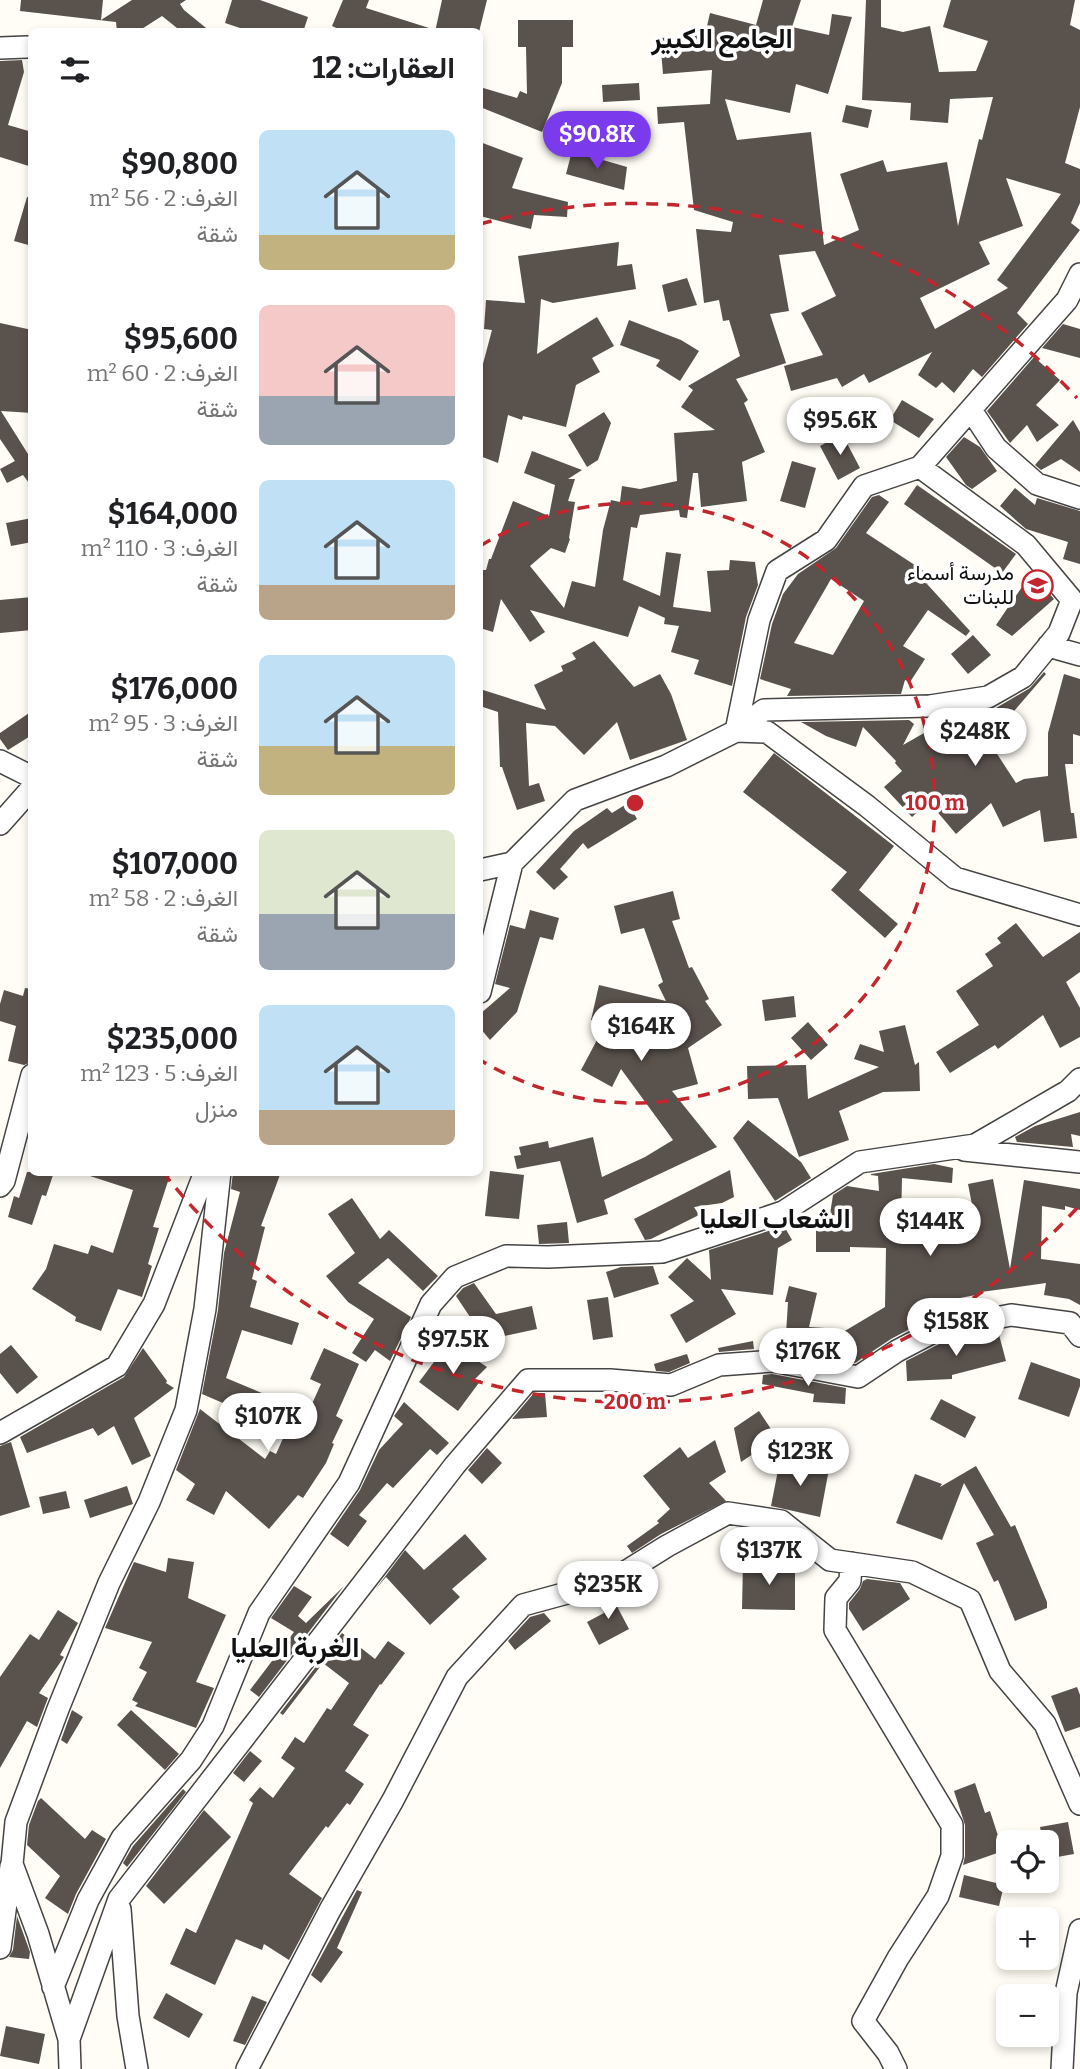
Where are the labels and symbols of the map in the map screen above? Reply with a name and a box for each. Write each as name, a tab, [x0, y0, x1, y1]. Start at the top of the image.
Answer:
district label: الجامع الكبير	[650, 22, 793, 58]
pin: $90.8K	[540, 111, 654, 171]
pin: $95.6K	[783, 398, 897, 457]
place label: مدرسة أسماء للبنات	[907, 560, 1014, 610]
school or university icon: مدرسة أسماء للبنات	[1020, 568, 1054, 602]
pin: $248K	[926, 708, 1024, 768]
text: 100 m	[905, 790, 965, 816]
centre of rings	[623, 791, 647, 815]
pin: $164K	[592, 1004, 690, 1063]
pin: $144K	[881, 1198, 979, 1258]
district label: الشعاب العليا	[699, 1202, 851, 1235]
pin: $158K	[907, 1298, 1005, 1358]
pin: $97.5K	[396, 1316, 510, 1376]
pin: $176K	[759, 1328, 857, 1388]
text: 200 m	[604, 1389, 666, 1415]
pin: $107K	[219, 1394, 317, 1453]
pin: $123K	[751, 1428, 849, 1488]
pin: $137K	[720, 1528, 818, 1587]
pin: $235K	[559, 1562, 657, 1621]
district label: الغربة العليا	[230, 1631, 360, 1665]

